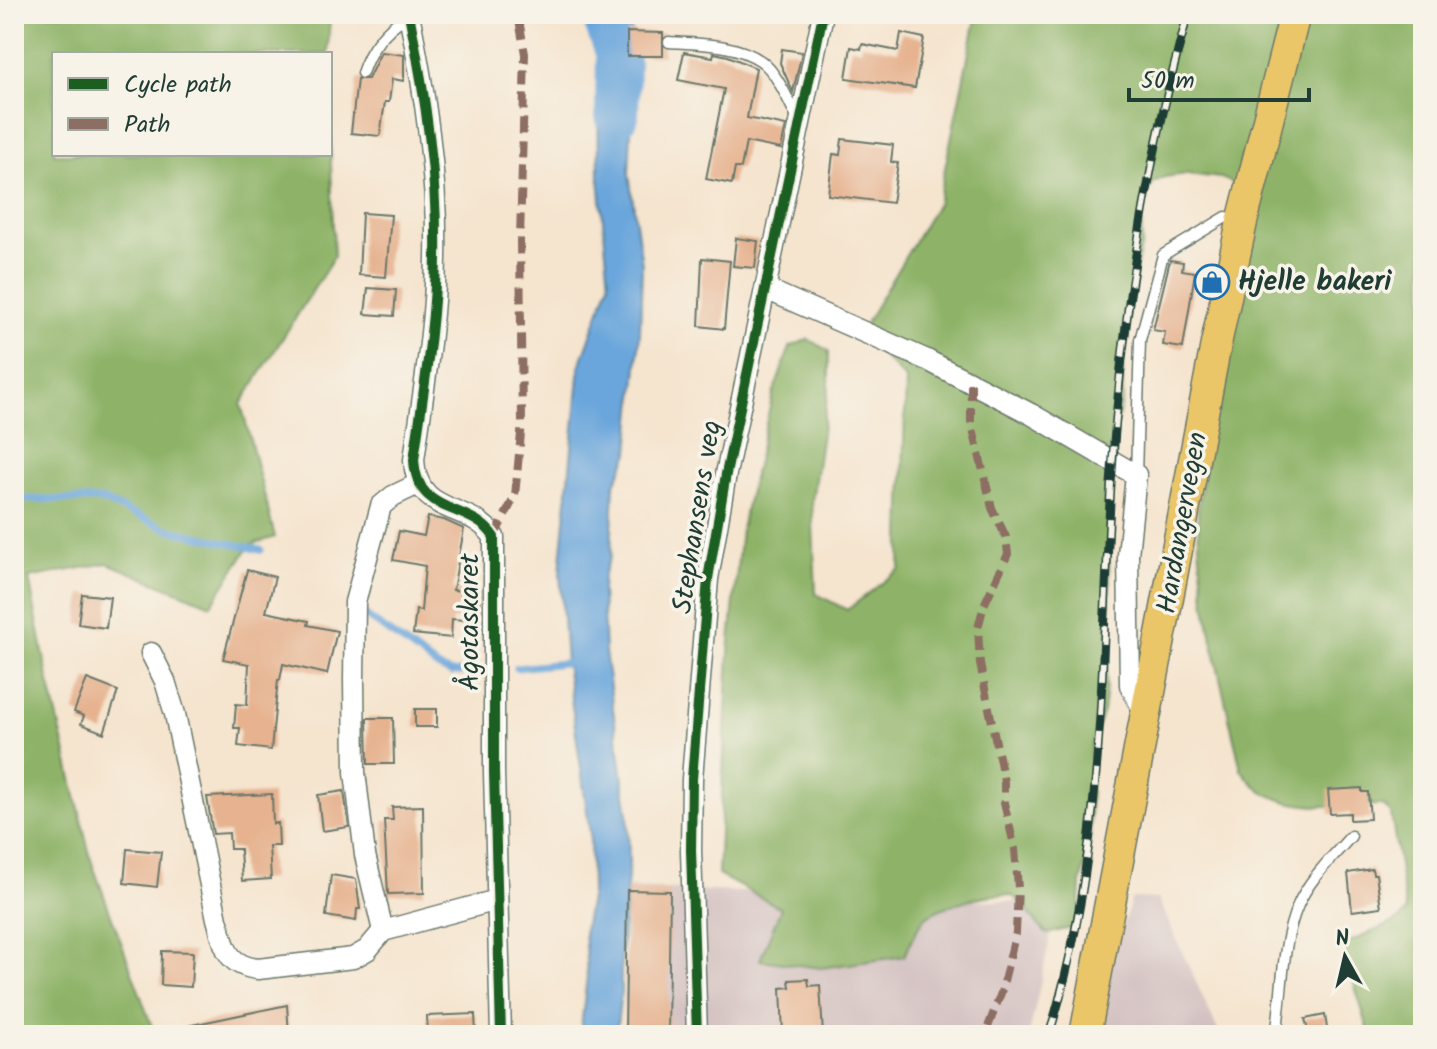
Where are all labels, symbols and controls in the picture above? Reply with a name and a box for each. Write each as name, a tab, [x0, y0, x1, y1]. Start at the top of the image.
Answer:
legend	[52, 52, 332, 156]
scale bar	[1129, 52, 1309, 102]
text: 50 m	[1141, 62, 1195, 101]
text: Cycle path	[124, 66, 232, 105]
text: Path	[124, 106, 170, 145]
place label: Hjelle bakeri	[1238, 260, 1392, 305]
shop icon: Hjelle bakeri	[1193, 263, 1231, 301]
street label: Stephansens veg	[661, 417, 735, 617]
street label: Hardangervegen	[1145, 429, 1221, 617]
street label: Ågotaskaret	[448, 552, 493, 691]
north arrow	[1305, 917, 1385, 997]
text: N	[1333, 921, 1352, 958]

